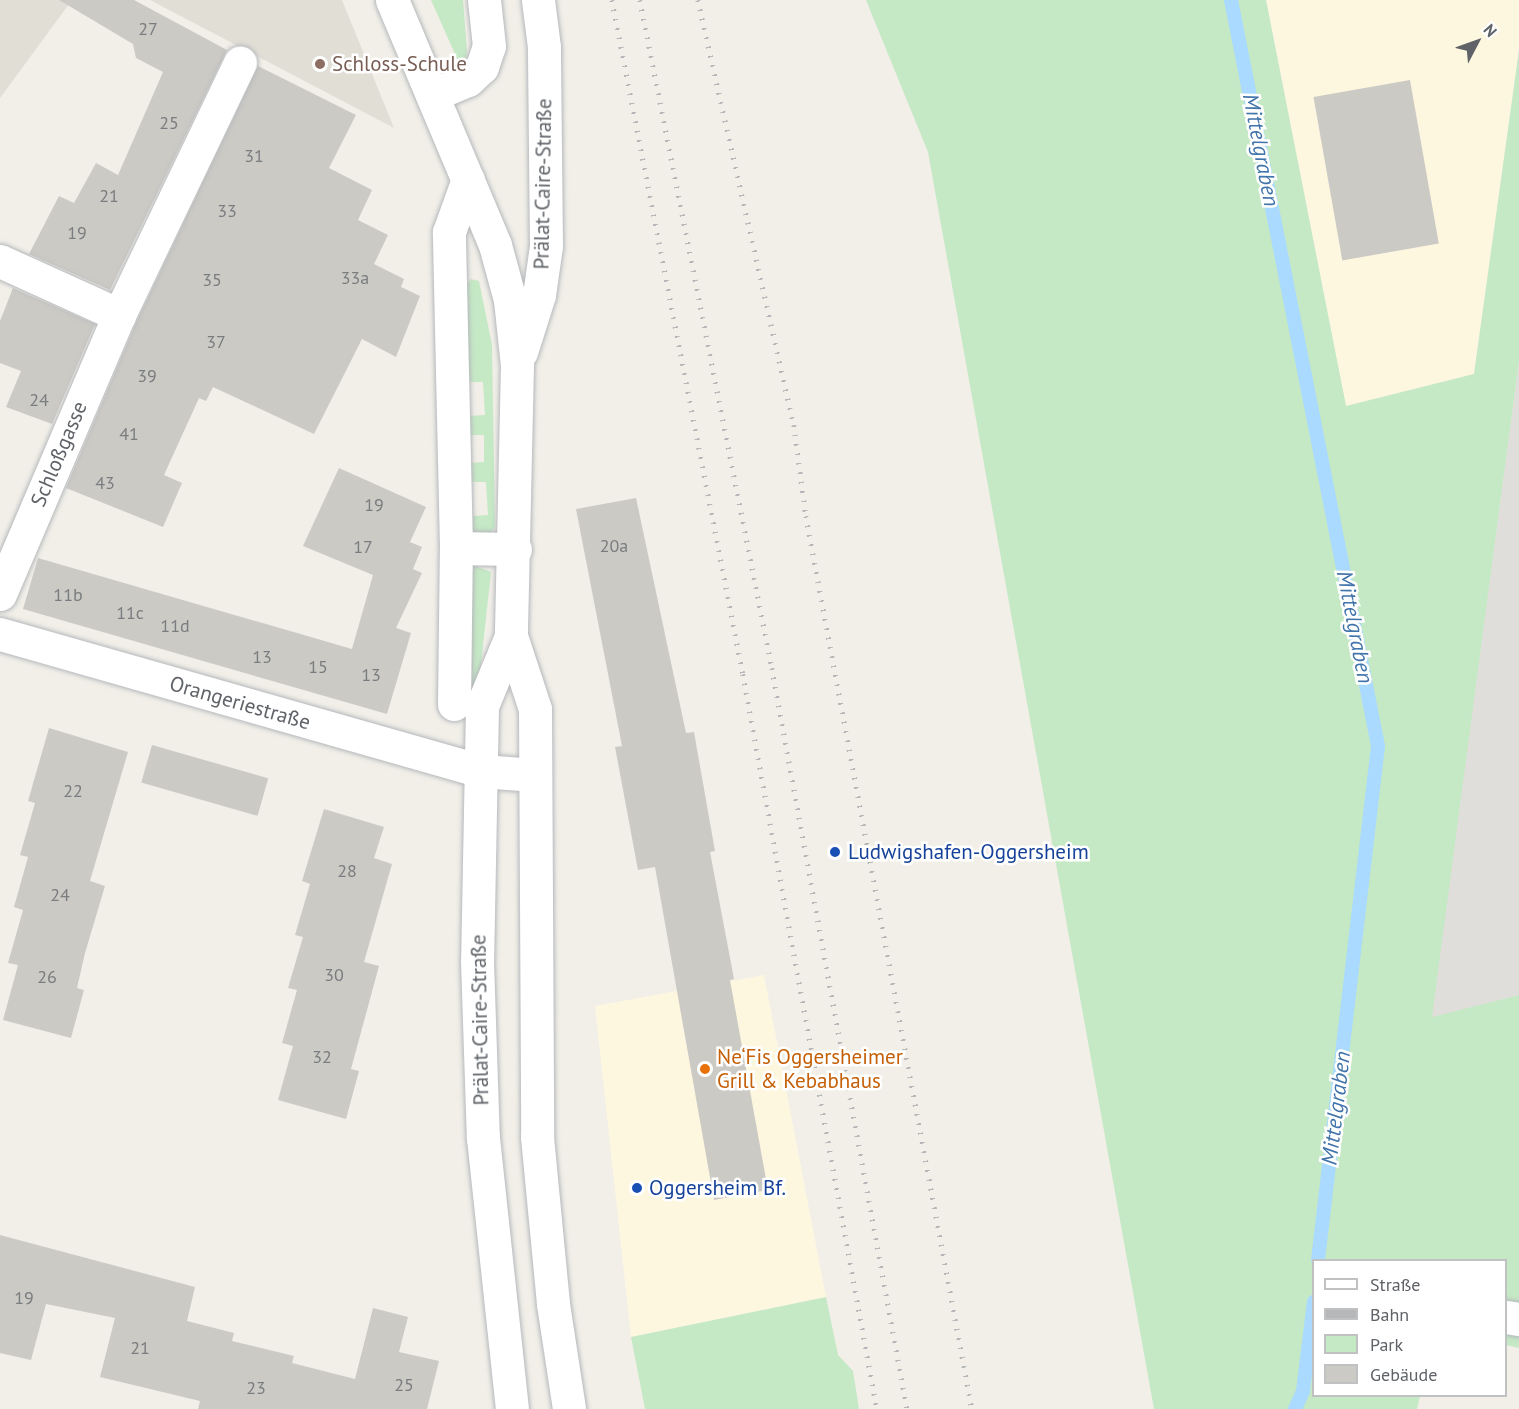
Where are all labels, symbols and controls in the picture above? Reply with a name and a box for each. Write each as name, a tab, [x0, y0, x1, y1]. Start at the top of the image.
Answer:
north arrow	[1447, 12, 1507, 72]
house number: 27	[138, 18, 158, 40]
text: N	[1480, 20, 1502, 41]
place label: Schloss-Schule	[332, 51, 467, 77]
marker: Schloss-Schule	[313, 57, 327, 71]
water label: Mittelgraben	[1237, 91, 1285, 209]
street label: Prälat-Caire-Straße	[529, 98, 557, 270]
house number: 25	[159, 112, 179, 134]
house number: 31	[244, 145, 264, 167]
house number: 21	[99, 185, 119, 207]
house number: 33	[217, 200, 237, 222]
house number: 19	[67, 222, 87, 244]
house number: 33a	[341, 267, 369, 289]
house number: 35	[202, 269, 222, 291]
house number: 37	[206, 331, 226, 353]
house number: 39	[137, 365, 157, 387]
house number: 24	[29, 389, 49, 411]
street label: Schloßgasse	[26, 398, 92, 510]
house number: 41	[119, 423, 139, 445]
house number: 43	[95, 472, 115, 494]
house number: 19	[364, 494, 384, 516]
house number: 20a	[600, 535, 628, 557]
house number: 17	[353, 536, 373, 558]
water label: Mittelgraben	[1331, 568, 1379, 686]
house number: 11b	[53, 584, 83, 606]
house number: 11c	[116, 602, 144, 624]
house number: 11d	[160, 615, 190, 637]
house number: 13	[252, 646, 272, 668]
house number: 15	[308, 656, 328, 678]
house number: 13	[361, 664, 381, 686]
street label: Orangeriestraße	[167, 671, 313, 735]
house number: 22	[63, 780, 83, 802]
place label: Ludwigshafen-Oggersheim	[848, 839, 1089, 865]
marker: Ludwigshafen-Oggersheim	[826, 843, 844, 861]
house number: 28	[337, 860, 357, 882]
house number: 24	[50, 884, 70, 906]
street label: Prälat-Caire-Straße	[466, 934, 494, 1106]
house number: 30	[324, 964, 344, 986]
house number: 26	[37, 966, 57, 988]
place label: Ne‘Fis Oggersheimer Grill & Kebabhaus	[717, 1044, 903, 1094]
house number: 32	[312, 1046, 332, 1068]
water label: Mittelgraben	[1316, 1050, 1356, 1166]
marker: Ne‘Fis Oggersheimer Grill & Kebabhaus	[698, 1062, 712, 1076]
place label: Oggersheim Bf.	[649, 1175, 786, 1201]
marker: Oggersheim Bf.	[630, 1181, 644, 1195]
legend	[1312, 1259, 1507, 1397]
text: Straße	[1370, 1273, 1421, 1296]
house number: 19	[14, 1287, 34, 1309]
text: Bahn	[1370, 1303, 1409, 1326]
text: Park	[1370, 1333, 1403, 1356]
house number: 21	[130, 1337, 150, 1359]
text: Gebäude	[1370, 1363, 1437, 1386]
house number: 25	[394, 1374, 414, 1396]
house number: 23	[246, 1377, 266, 1399]

